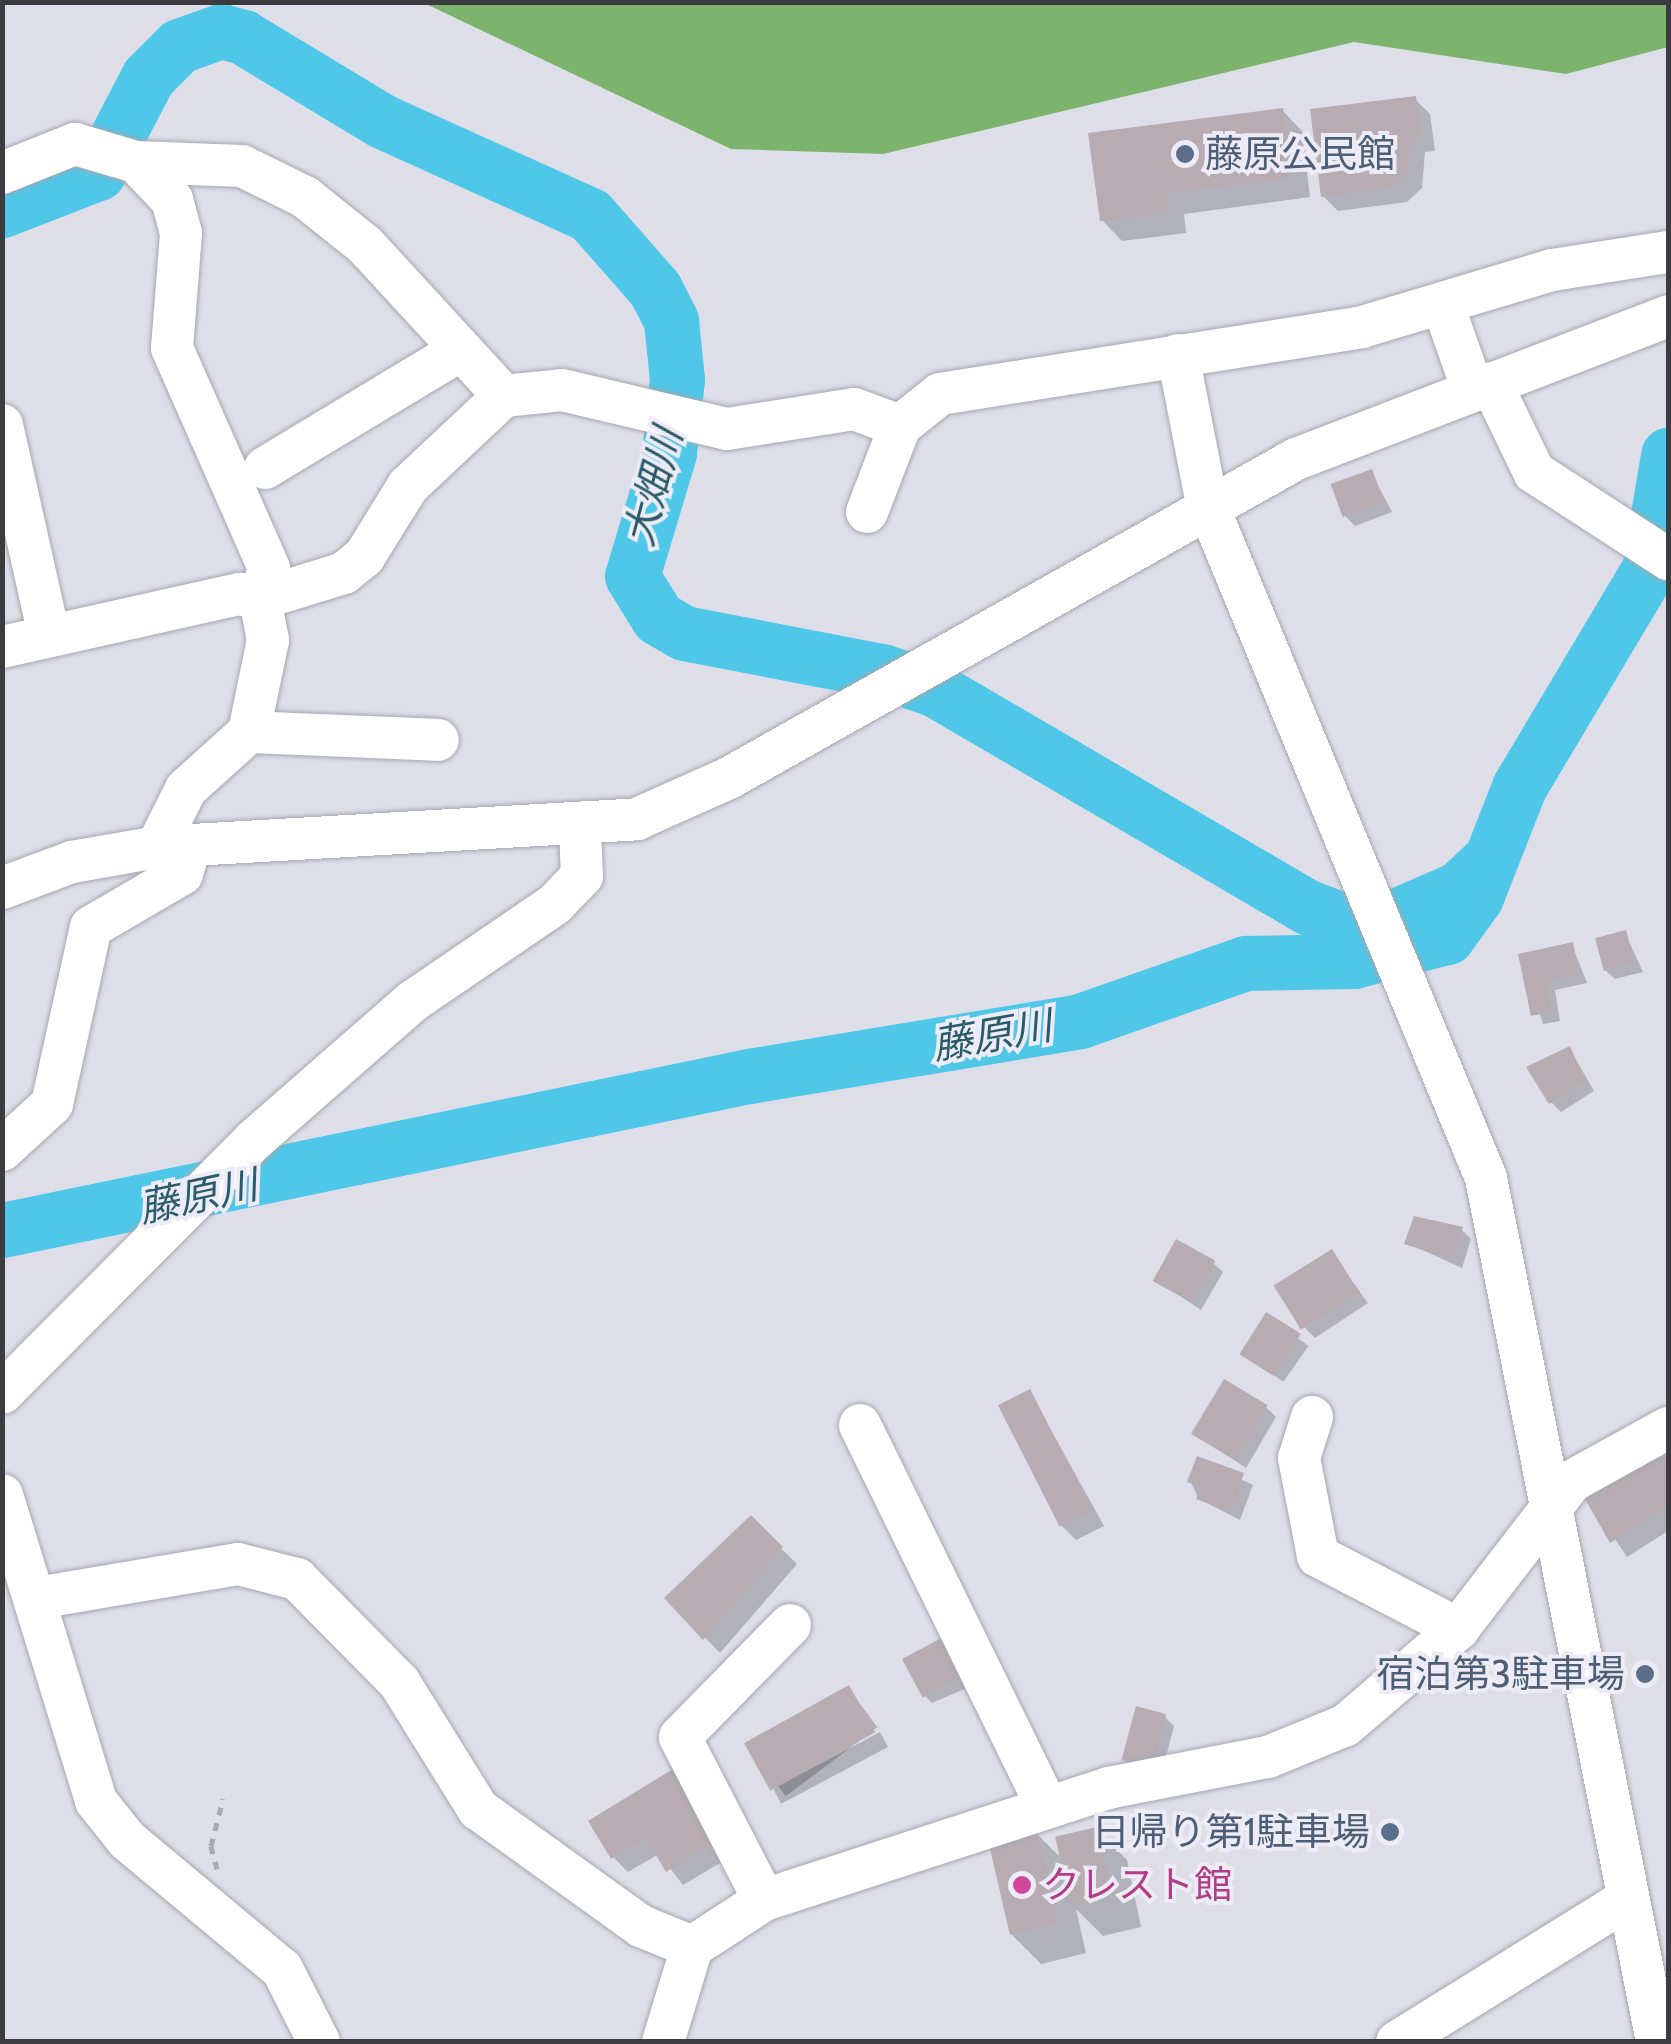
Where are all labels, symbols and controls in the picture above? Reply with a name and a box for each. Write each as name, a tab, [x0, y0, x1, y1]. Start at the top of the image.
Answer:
place label: 藤原公民館	[1205, 131, 1395, 177]
marker: 藤原公民館	[1174, 143, 1196, 165]
water label: 大畑川	[614, 423, 692, 551]
water label: 藤原川	[929, 1001, 1055, 1069]
water label: 藤原川	[134, 1160, 262, 1232]
place label: 宿泊第3駐車場	[1376, 1651, 1625, 1697]
marker: 宿泊第3駐車場	[1634, 1663, 1656, 1685]
place label: 日帰り第1駐車場	[1092, 1809, 1370, 1855]
marker: 日帰り第1駐車場	[1379, 1821, 1401, 1843]
place label: クレスト館	[1042, 1862, 1232, 1908]
marker: クレスト館	[1011, 1874, 1033, 1896]

